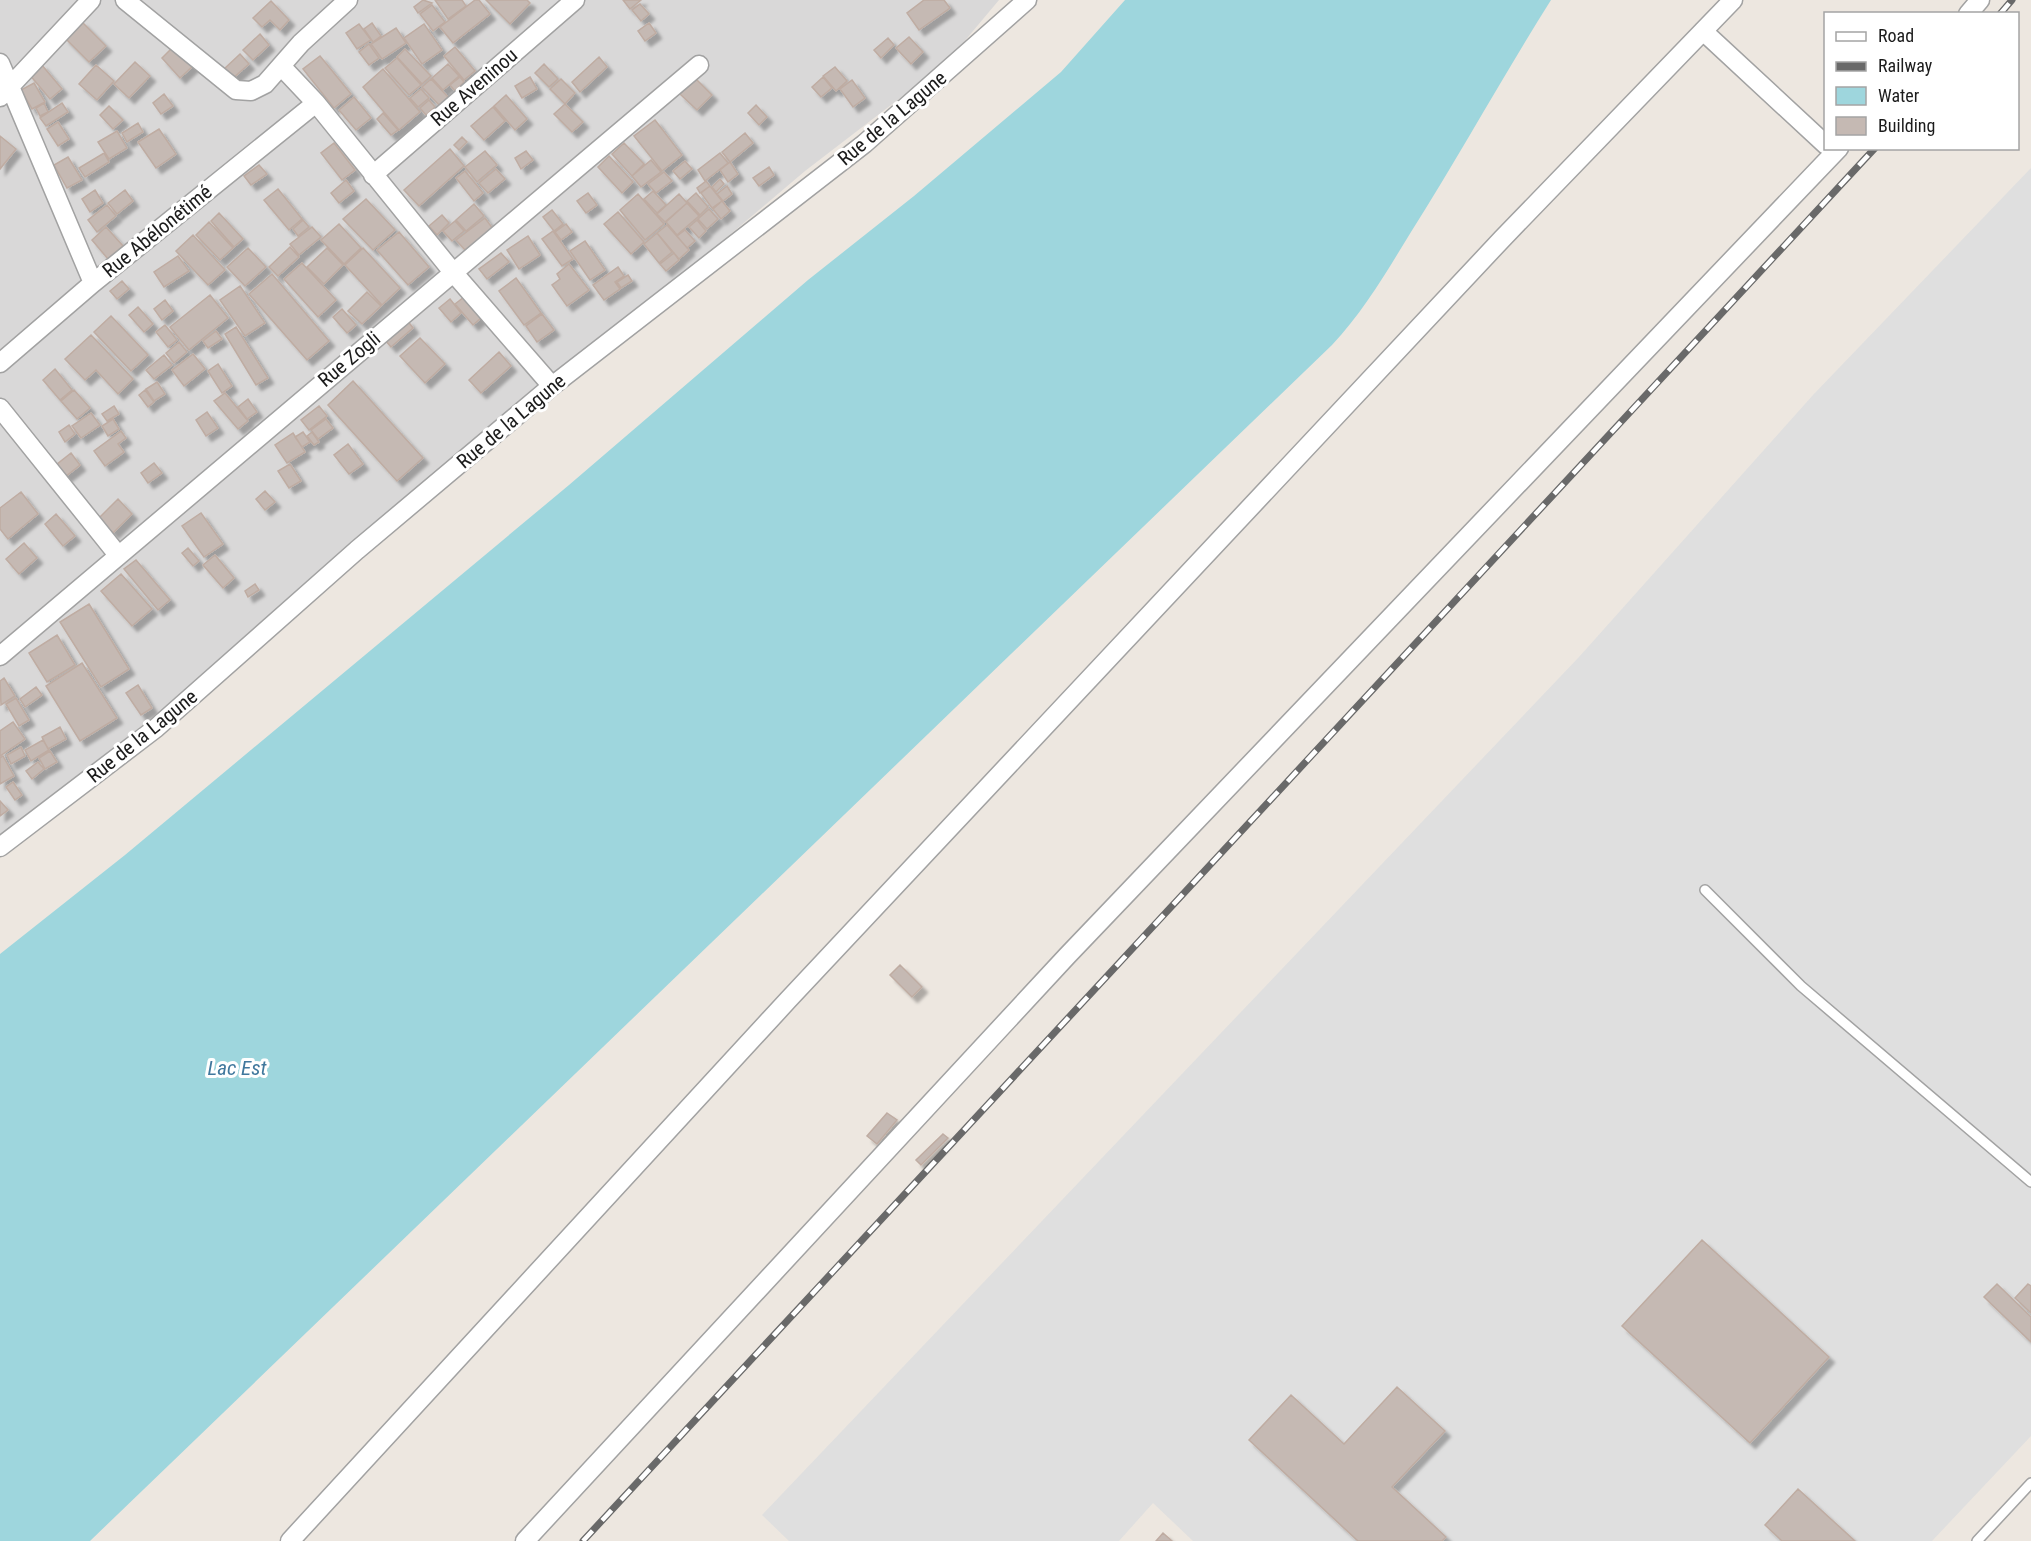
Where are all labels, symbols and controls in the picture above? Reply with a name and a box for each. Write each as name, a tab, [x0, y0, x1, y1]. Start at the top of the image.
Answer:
legend	[1824, 12, 2019, 150]
text: Road	[1878, 25, 1914, 46]
street label: Rue Aveninou	[426, 43, 522, 131]
text: Railway	[1878, 55, 1933, 76]
street label: Rue de la Lagune	[833, 66, 951, 170]
text: Water	[1878, 85, 1920, 106]
text: Building	[1878, 115, 1935, 136]
street label: Rue Abélonétimé	[98, 180, 216, 282]
street label: Rue Zogli	[313, 326, 385, 392]
street label: Rue de la Lagune	[452, 369, 570, 473]
street label: Rue de la Lagune	[82, 684, 202, 788]
water label: Lac Est	[207, 1056, 268, 1080]

